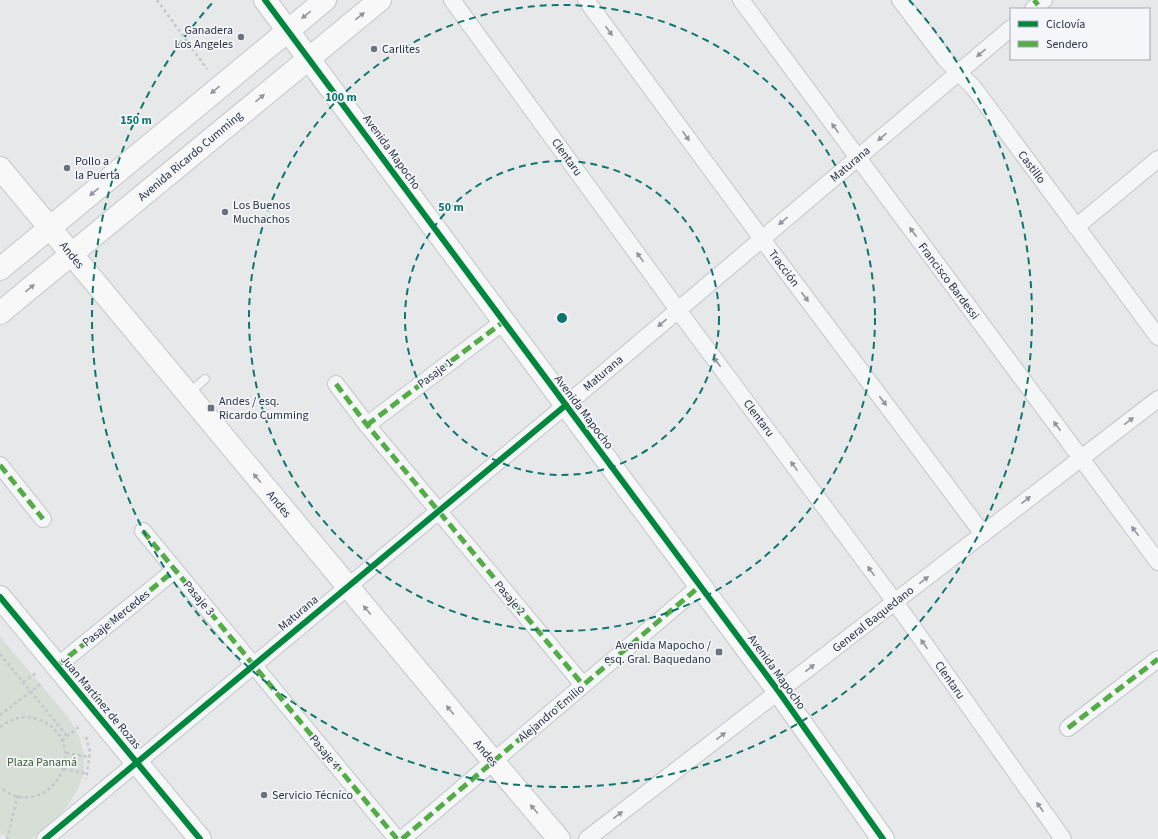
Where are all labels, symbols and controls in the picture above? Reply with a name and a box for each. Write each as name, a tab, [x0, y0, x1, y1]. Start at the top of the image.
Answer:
legend	[1010, 8, 1150, 60]
one-way arrow	[301, 11, 312, 19]
one-way arrow	[355, 12, 366, 20]
text: Ciclovía	[1046, 16, 1085, 33]
place label: Ganadera Los Angeles	[174, 22, 233, 53]
one-way arrow	[605, 26, 614, 37]
marker: Ganadera Los Angeles	[236, 32, 246, 42]
text: Sendero	[1046, 36, 1088, 53]
place label: Carlites	[382, 41, 420, 58]
marker: Carlites	[369, 44, 379, 54]
one-way arrow	[976, 49, 987, 58]
one-way arrow	[210, 86, 220, 95]
text: 100 m	[325, 89, 357, 106]
one-way arrow	[254, 94, 265, 103]
street label: Avenida Ricardo Cumming	[134, 107, 246, 205]
street label: Avenida Mapocho	[359, 111, 425, 193]
text: 150 m	[120, 112, 152, 129]
one-way arrow	[831, 122, 839, 133]
one-way arrow	[682, 131, 691, 142]
one-way arrow	[877, 133, 887, 142]
street label: Clentaru	[547, 135, 586, 180]
street label: Maturana	[827, 143, 874, 186]
street label: Castillo	[1014, 147, 1050, 187]
place label: Pollo a la Puerta	[75, 153, 120, 184]
marker: Pollo a la Puerta	[62, 163, 72, 173]
one-way arrow	[88, 187, 99, 196]
place label: Los Buenos Muchachos	[233, 197, 290, 228]
text: 50 m	[438, 199, 464, 216]
marker: Los Buenos Muchachos	[220, 207, 230, 217]
one-way arrow	[777, 216, 788, 225]
one-way arrow	[908, 227, 917, 238]
street label: Andes	[55, 238, 88, 273]
street label: Francisco Bardessi	[914, 239, 983, 323]
street label: Tracción	[764, 246, 803, 290]
one-way arrow	[636, 252, 644, 262]
one-way arrow	[25, 284, 36, 293]
one-way arrow	[801, 292, 809, 302]
centre of rings	[555, 311, 569, 325]
one-way arrow	[657, 319, 668, 328]
street label: Maturana	[580, 352, 627, 395]
street label: Pasaje 1	[414, 354, 457, 392]
one-way arrow	[713, 356, 721, 367]
street label: Avenida Mapocho	[550, 372, 617, 453]
place label: Andes / esq. Ricardo Cumming	[219, 393, 309, 424]
street label: Clentaru	[739, 396, 778, 441]
one-way arrow	[879, 396, 887, 407]
marker: Andes / esq. Ricardo Cumming	[206, 403, 216, 413]
one-way arrow	[1124, 417, 1135, 425]
one-way arrow	[1053, 421, 1061, 432]
one-way arrow	[790, 461, 799, 472]
one-way arrow	[253, 472, 262, 483]
street label: Andes	[262, 487, 295, 522]
one-way arrow	[1021, 496, 1032, 505]
one-way arrow	[1131, 525, 1139, 536]
one-way arrow	[868, 566, 876, 576]
one-way arrow	[918, 576, 929, 584]
street label: Pasaje 3	[179, 577, 218, 619]
street label: Pasaje 2	[490, 577, 529, 619]
street label: General Baquedano	[829, 582, 918, 657]
street label: Pasaje Mercedes	[79, 586, 154, 651]
street label: Maturana	[275, 592, 322, 635]
one-way arrow	[363, 605, 372, 615]
street label: Avenida Mapocho	[744, 631, 810, 713]
place label: Avenida Mapocho / esq. Gral. Baquedano	[604, 637, 712, 668]
one-way arrow	[920, 639, 928, 649]
marker: Avenida Mapocho / esq. Gral. Baquedano	[714, 647, 724, 657]
street label: Juan Martínez de Rozas	[56, 652, 145, 753]
street label: Clentaru	[930, 658, 969, 703]
one-way arrow	[804, 664, 815, 672]
street label: Alejandro Emilio	[514, 680, 588, 746]
one-way arrow	[446, 705, 455, 715]
street label: Pasaje 4	[305, 731, 344, 773]
one-way arrow	[716, 732, 727, 740]
street label: Andes	[469, 736, 502, 771]
park label: Plaza Panamá	[7, 754, 77, 771]
place label: Servicio Técníco	[272, 787, 353, 804]
marker: Servicio Técníco	[259, 790, 269, 800]
one-way arrow	[1036, 802, 1044, 813]
one-way arrow	[530, 804, 539, 815]
one-way arrow	[613, 811, 624, 820]

